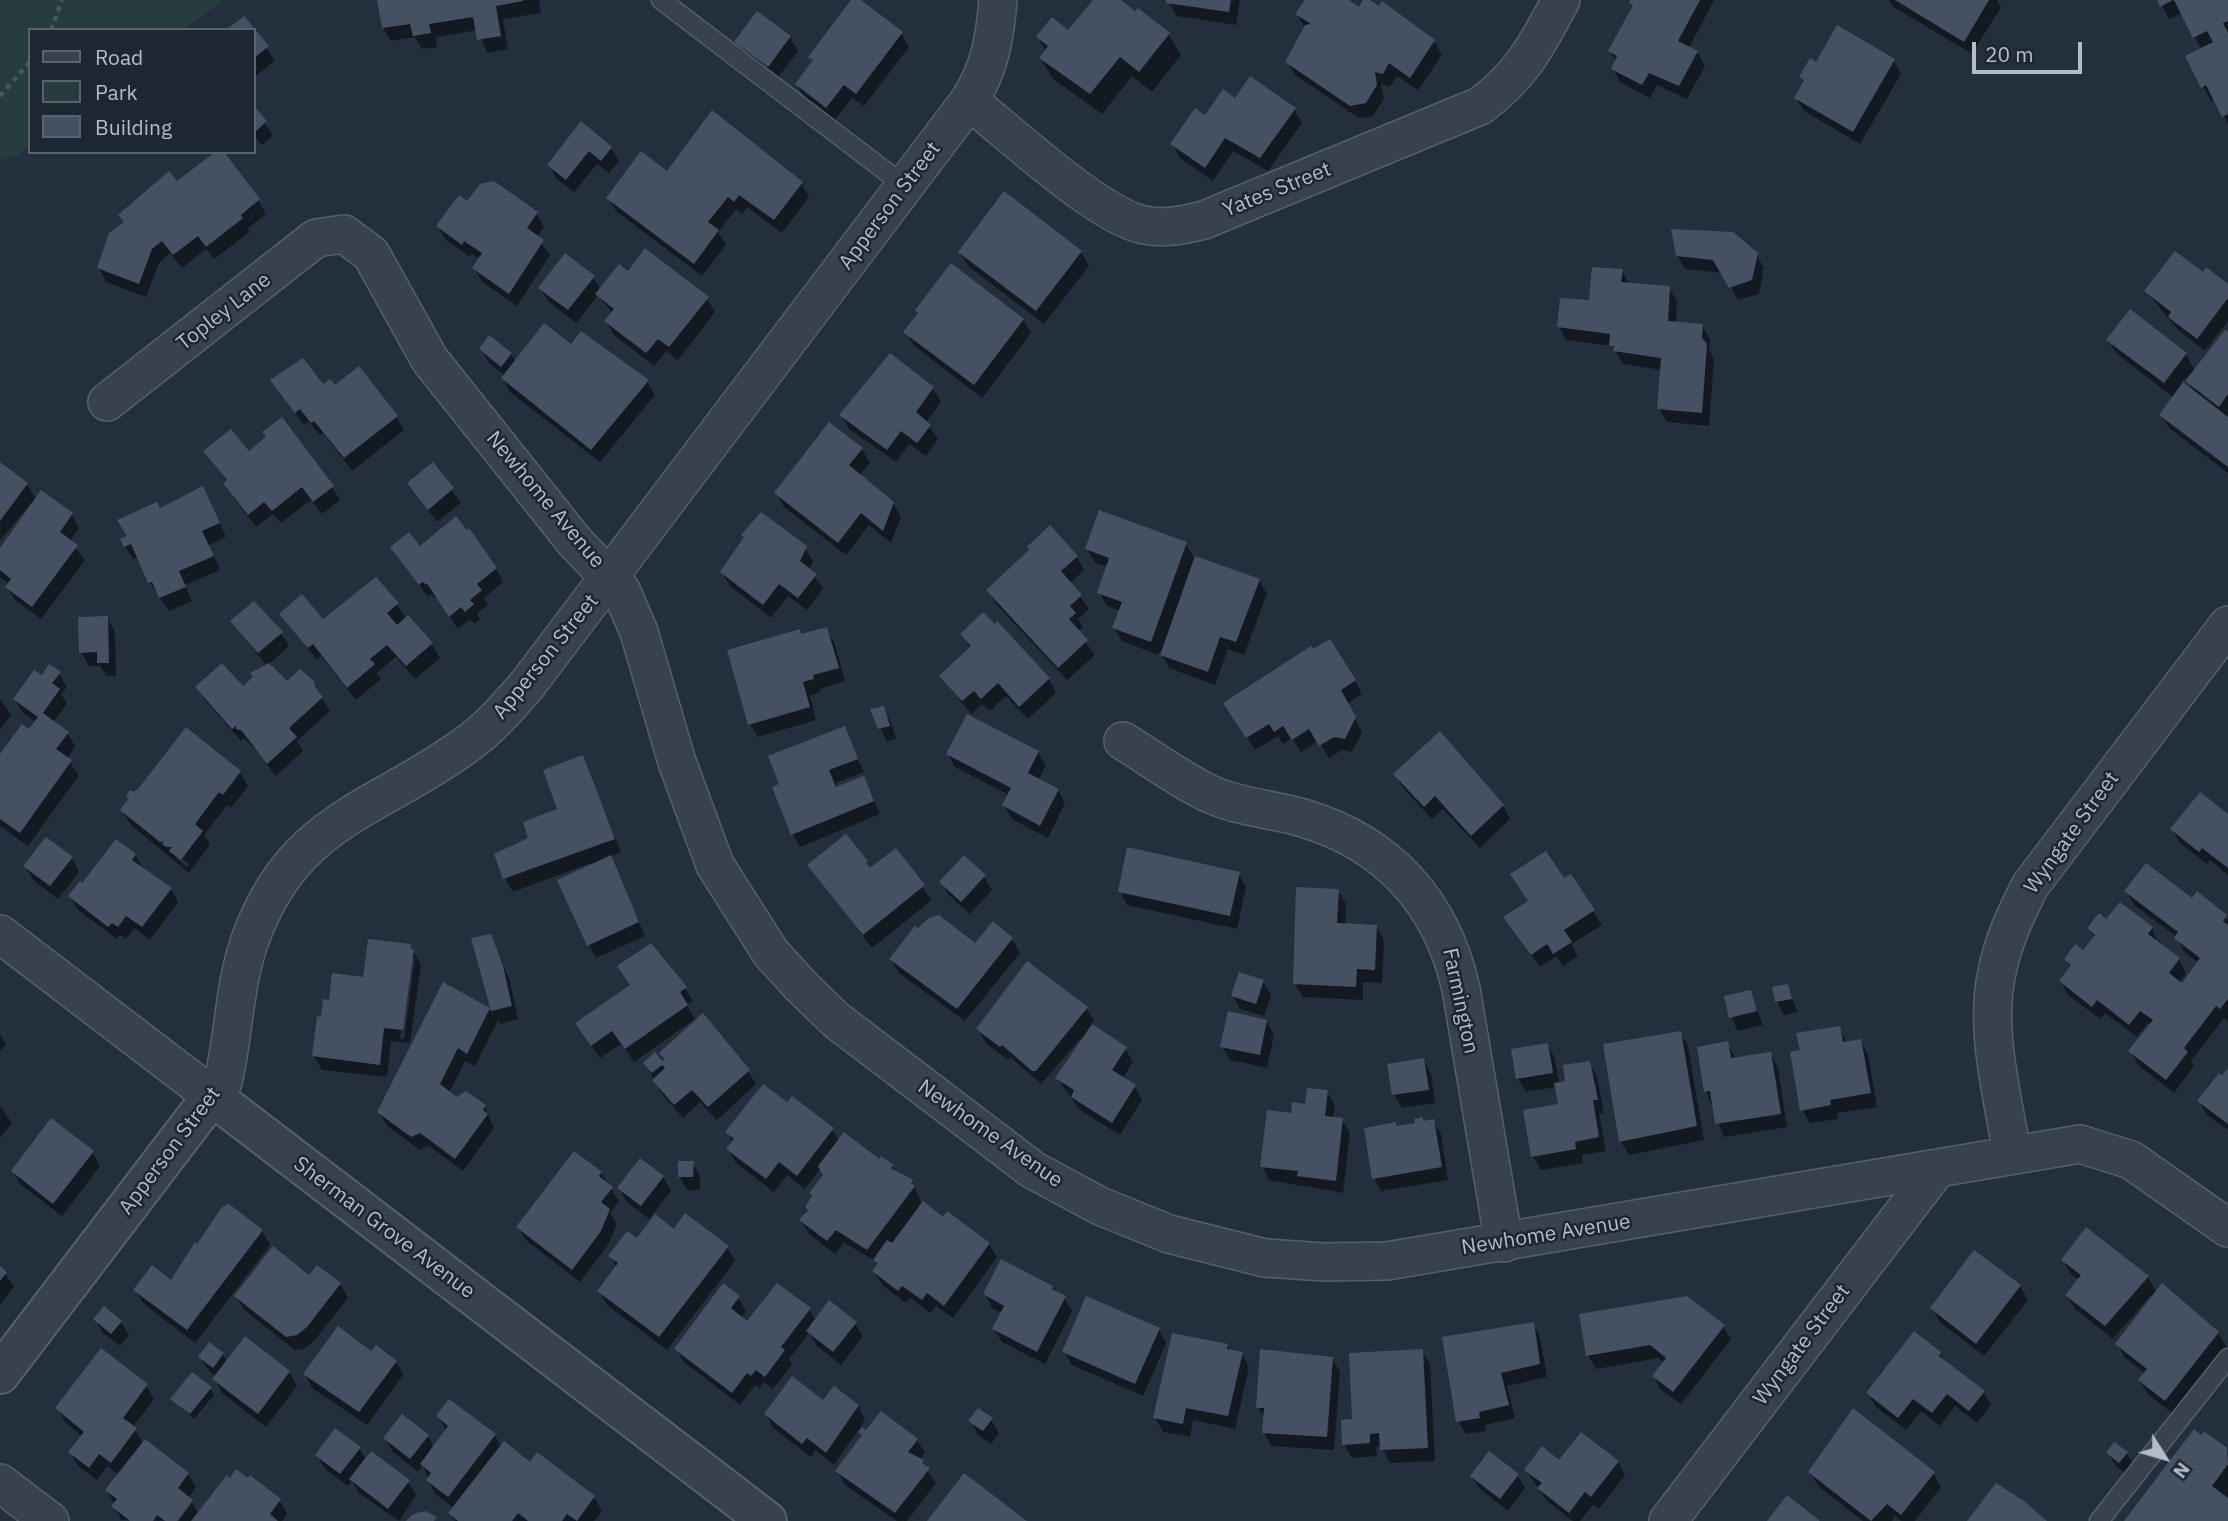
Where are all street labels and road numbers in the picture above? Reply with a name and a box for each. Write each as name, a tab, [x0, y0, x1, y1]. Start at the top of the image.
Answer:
street label: Apperson Street	[834, 137, 946, 275]
street label: Yates Street	[1219, 157, 1335, 223]
street label: Topley Lane	[172, 267, 276, 357]
street label: Newhome Avenue	[480, 426, 610, 574]
street label: Apperson Street	[488, 589, 604, 725]
street label: Wyngate Street	[2019, 767, 2125, 899]
street label: Farmington	[1437, 946, 1483, 1056]
street label: Newhome Avenue	[913, 1075, 1067, 1193]
street label: Apperson Street	[114, 1082, 226, 1220]
street label: Sherman Grove Avenue	[288, 1152, 480, 1304]
street label: Newhome Avenue	[1460, 1209, 1632, 1261]
street label: Wyngate Street	[1748, 1280, 1856, 1410]

